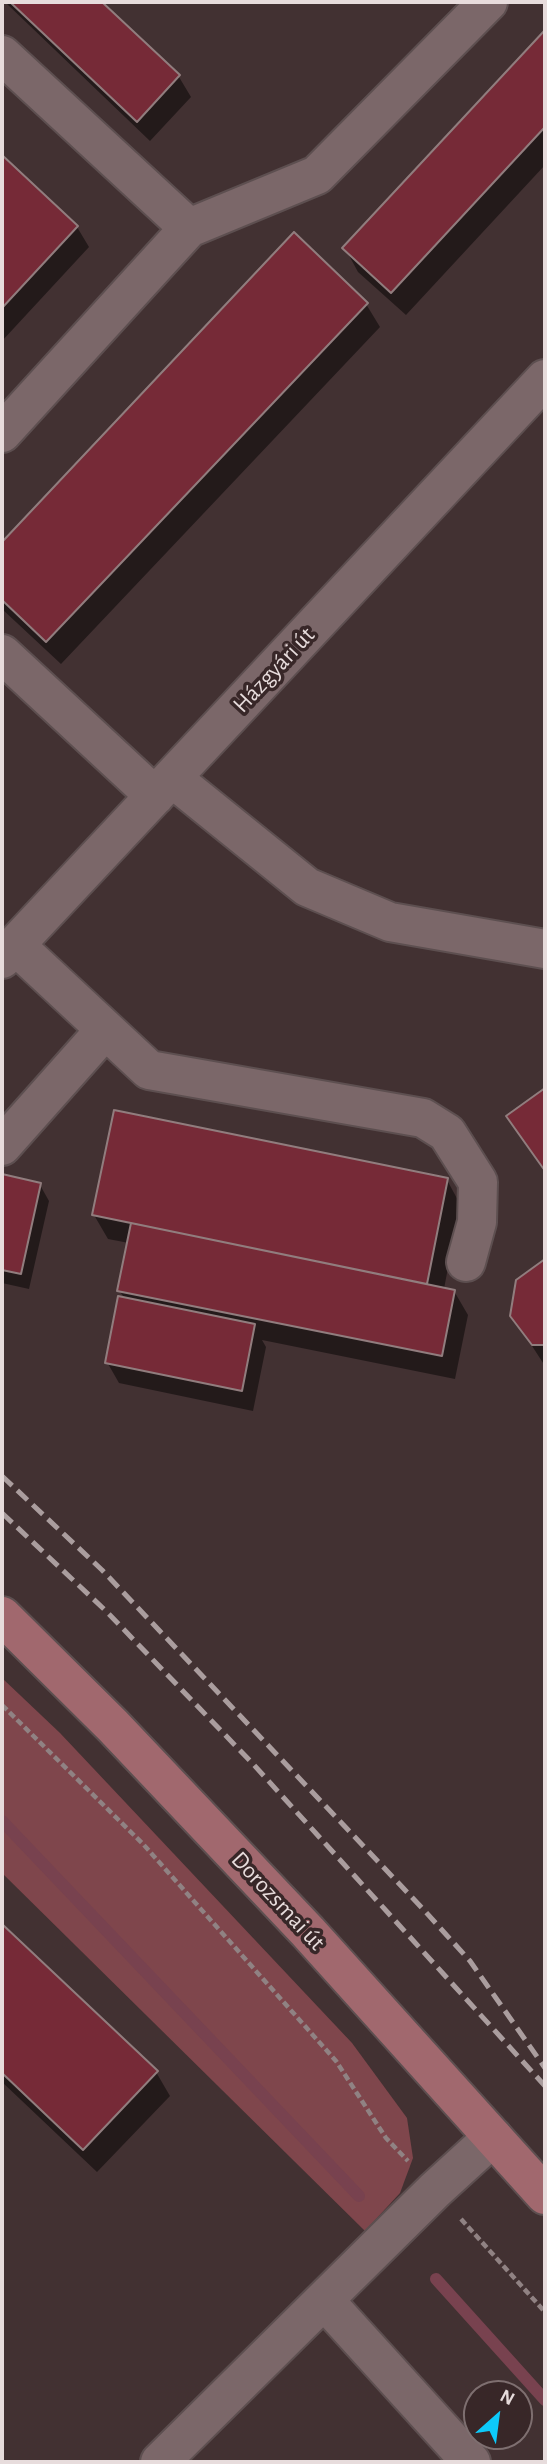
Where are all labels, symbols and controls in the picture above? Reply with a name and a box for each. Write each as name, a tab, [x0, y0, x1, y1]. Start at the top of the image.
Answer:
street label: Házgyári út	[227, 621, 321, 719]
street label: Dorozsmai út	[225, 1845, 331, 1957]
north arrow	[463, 2380, 533, 2450]
text: N	[497, 2386, 517, 2409]

